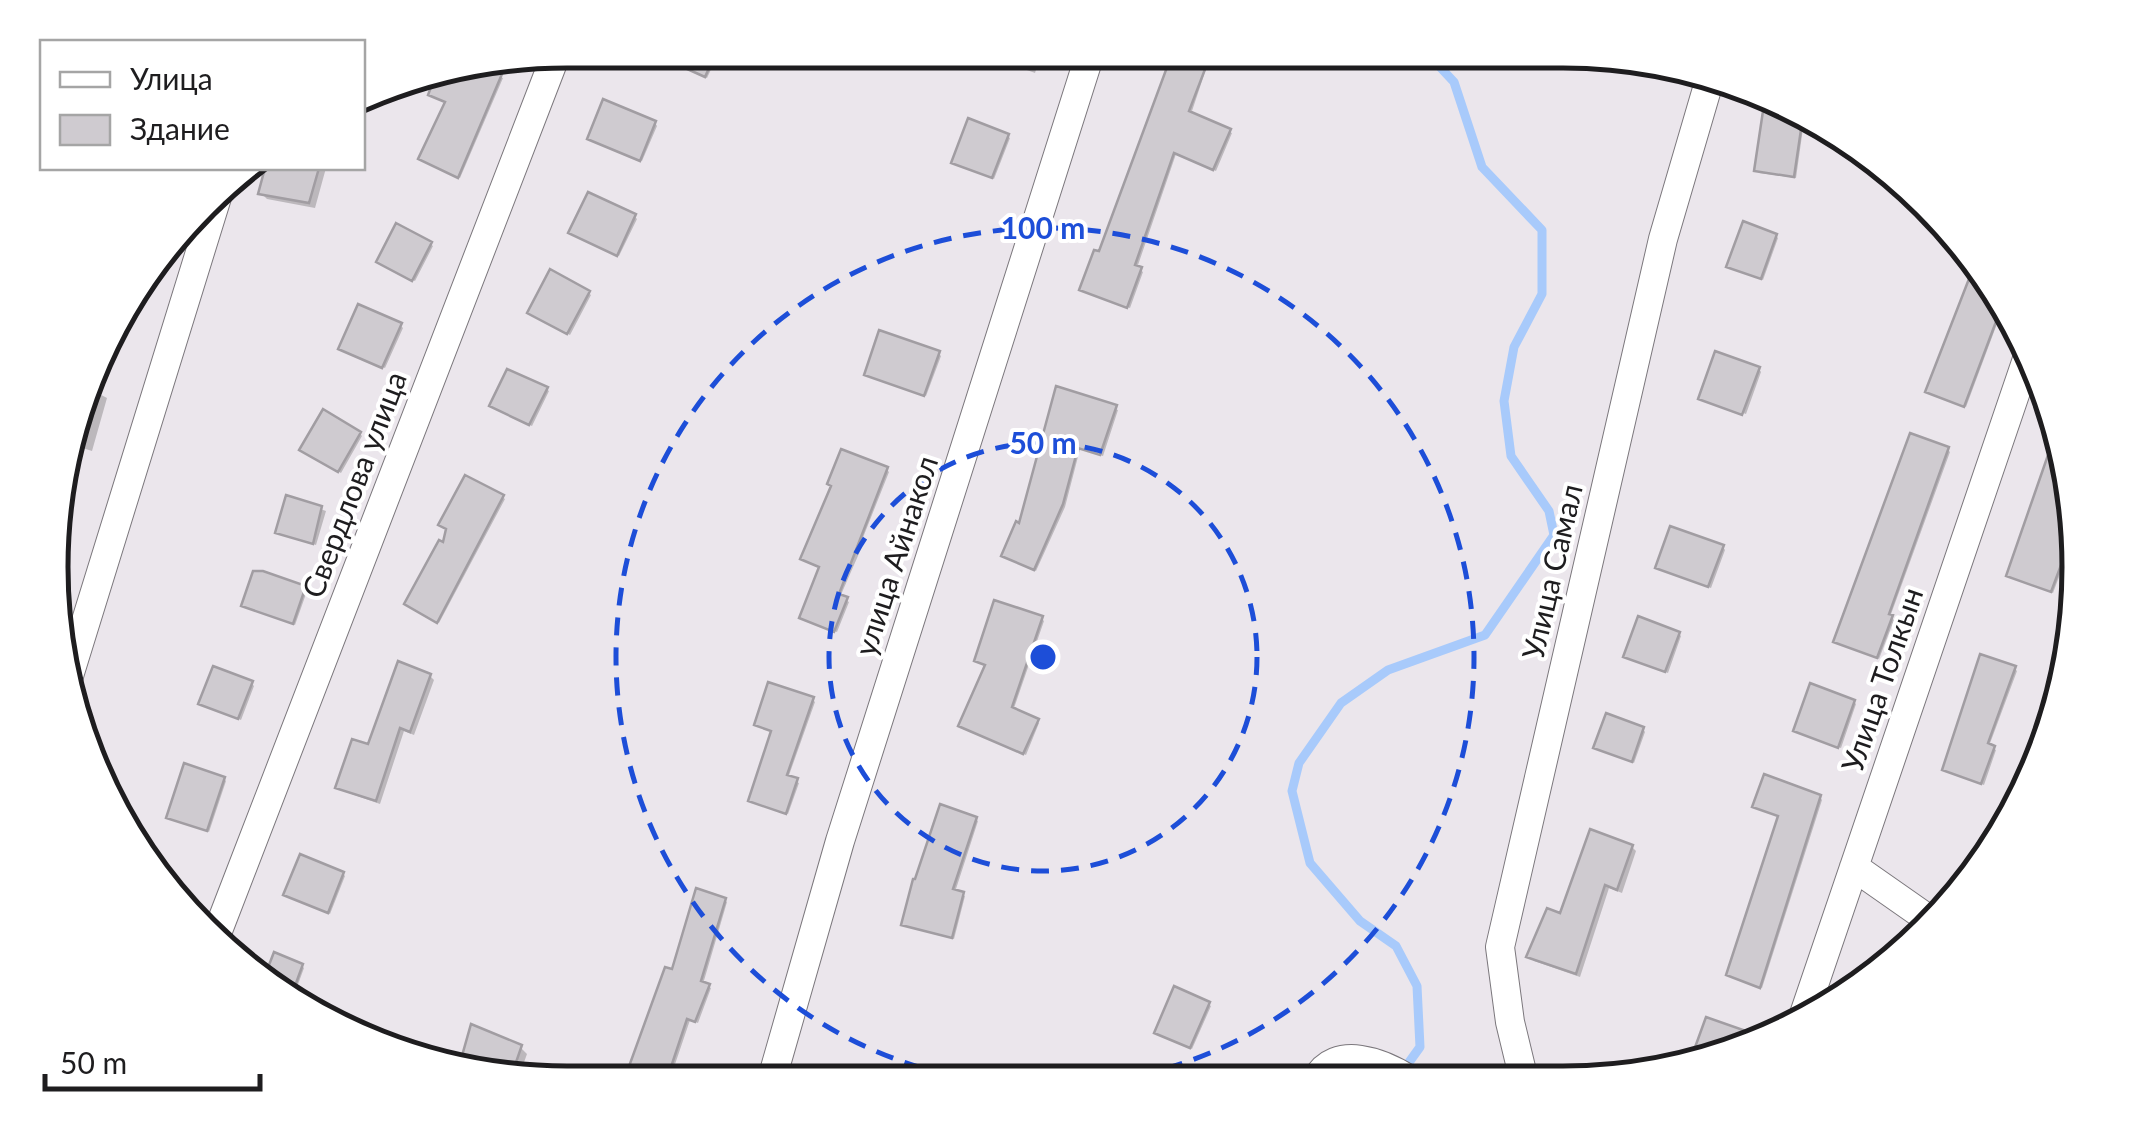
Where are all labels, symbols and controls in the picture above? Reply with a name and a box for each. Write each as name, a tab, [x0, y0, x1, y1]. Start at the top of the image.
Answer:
legend	[40, 40, 365, 170]
text: Улица	[130, 60, 213, 96]
text: Здание	[130, 110, 230, 146]
text: 100 m	[1001, 209, 1085, 245]
street label: Свердлова улица	[293, 366, 413, 603]
text: 50 m	[1009, 424, 1077, 460]
street label: улица Айнакол	[846, 451, 944, 660]
street label: Улица Самал	[1513, 480, 1589, 663]
street label: Улица Толкын	[1833, 583, 1929, 776]
centre of rings	[1025, 639, 1061, 675]
scale bar	[45, 1029, 260, 1091]
text: 50 m	[60, 1044, 127, 1080]

